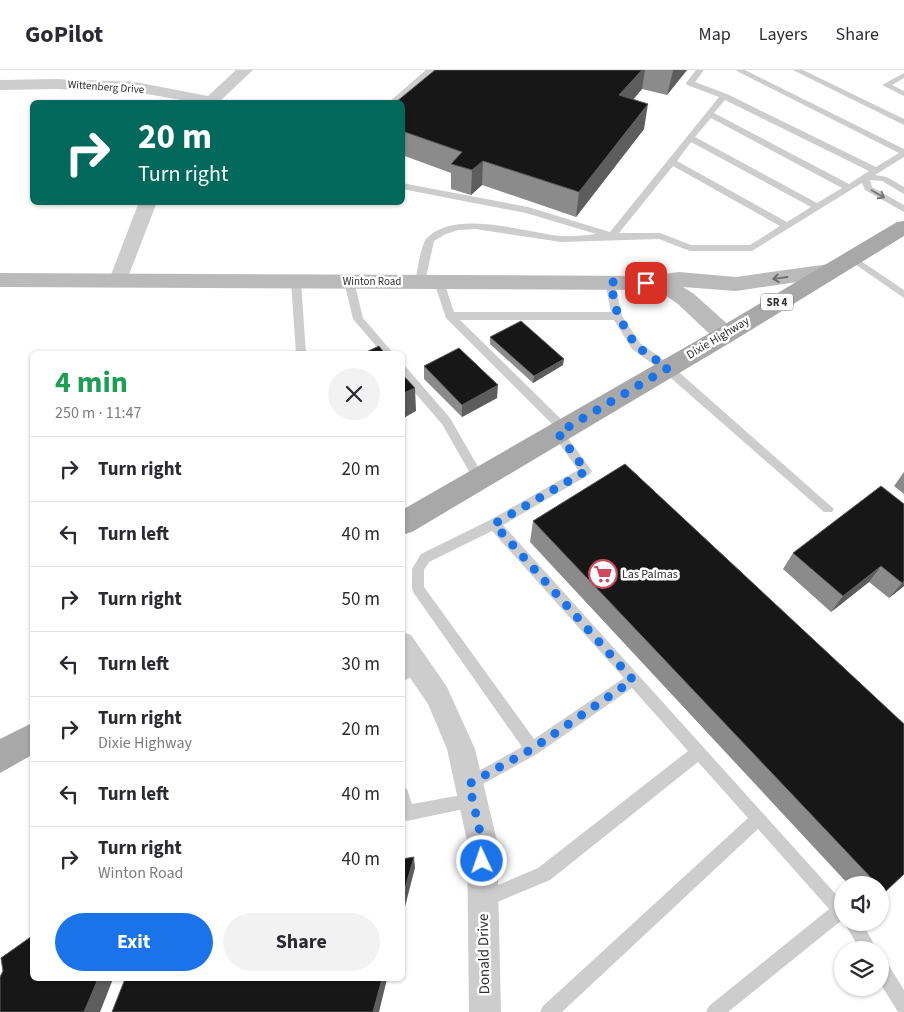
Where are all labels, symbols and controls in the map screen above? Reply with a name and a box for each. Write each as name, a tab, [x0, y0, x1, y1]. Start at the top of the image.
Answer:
text: GoPilot	[25, 17, 103, 52]
text: Map	[699, 22, 731, 47]
text: Layers	[759, 22, 808, 47]
text: Share	[836, 22, 879, 47]
street label: Wittenberg Drive	[67, 77, 145, 97]
text: 20 m	[138, 112, 212, 162]
icon: right	[55, 120, 120, 185]
text: Turn right	[138, 158, 228, 190]
one-way arrow	[870, 189, 884, 199]
pin	[625, 262, 667, 304]
icon: arrive	[632, 269, 660, 297]
one-way arrow	[773, 273, 789, 283]
street label: Winton Road	[343, 274, 401, 289]
road number: SR 4	[761, 293, 793, 310]
street label: Dixie Highway	[683, 312, 753, 363]
text: 4 min	[55, 361, 128, 404]
button: close	[328, 368, 380, 420]
text: 250 m · 11:47	[55, 402, 142, 424]
icon: right	[55, 455, 83, 483]
text: Turn right	[98, 456, 182, 483]
text: 20 m	[342, 456, 380, 483]
icon: left	[55, 520, 83, 548]
text: Turn left	[98, 521, 169, 548]
text: 40 m	[342, 521, 380, 548]
supermarket icon: Las Palmas	[588, 559, 618, 589]
place label: Las Palmas	[622, 566, 678, 583]
icon: right	[55, 585, 83, 613]
text: Turn right	[98, 586, 182, 613]
text: 50 m	[342, 586, 380, 613]
icon: left	[55, 650, 83, 678]
text: Turn left	[98, 651, 169, 678]
text: 30 m	[342, 651, 380, 678]
text: Turn right	[98, 705, 182, 732]
icon: right	[55, 715, 83, 743]
text: 20 m	[342, 716, 380, 743]
text: Dixie Highway	[98, 732, 192, 754]
icon: left	[55, 780, 83, 808]
text: Turn left	[98, 781, 169, 808]
text: 40 m	[342, 781, 380, 808]
position arrow	[455, 834, 507, 886]
text: Turn right	[98, 835, 182, 862]
icon: right	[55, 845, 83, 873]
text: 40 m	[342, 846, 380, 873]
text: Winton Road	[98, 862, 183, 884]
map controls	[834, 876, 889, 996]
button: sound	[834, 876, 889, 931]
button: Exit	[55, 913, 213, 971]
button: Share	[223, 913, 380, 971]
street label: Donald Drive	[473, 913, 495, 995]
button: layers	[834, 941, 889, 996]

